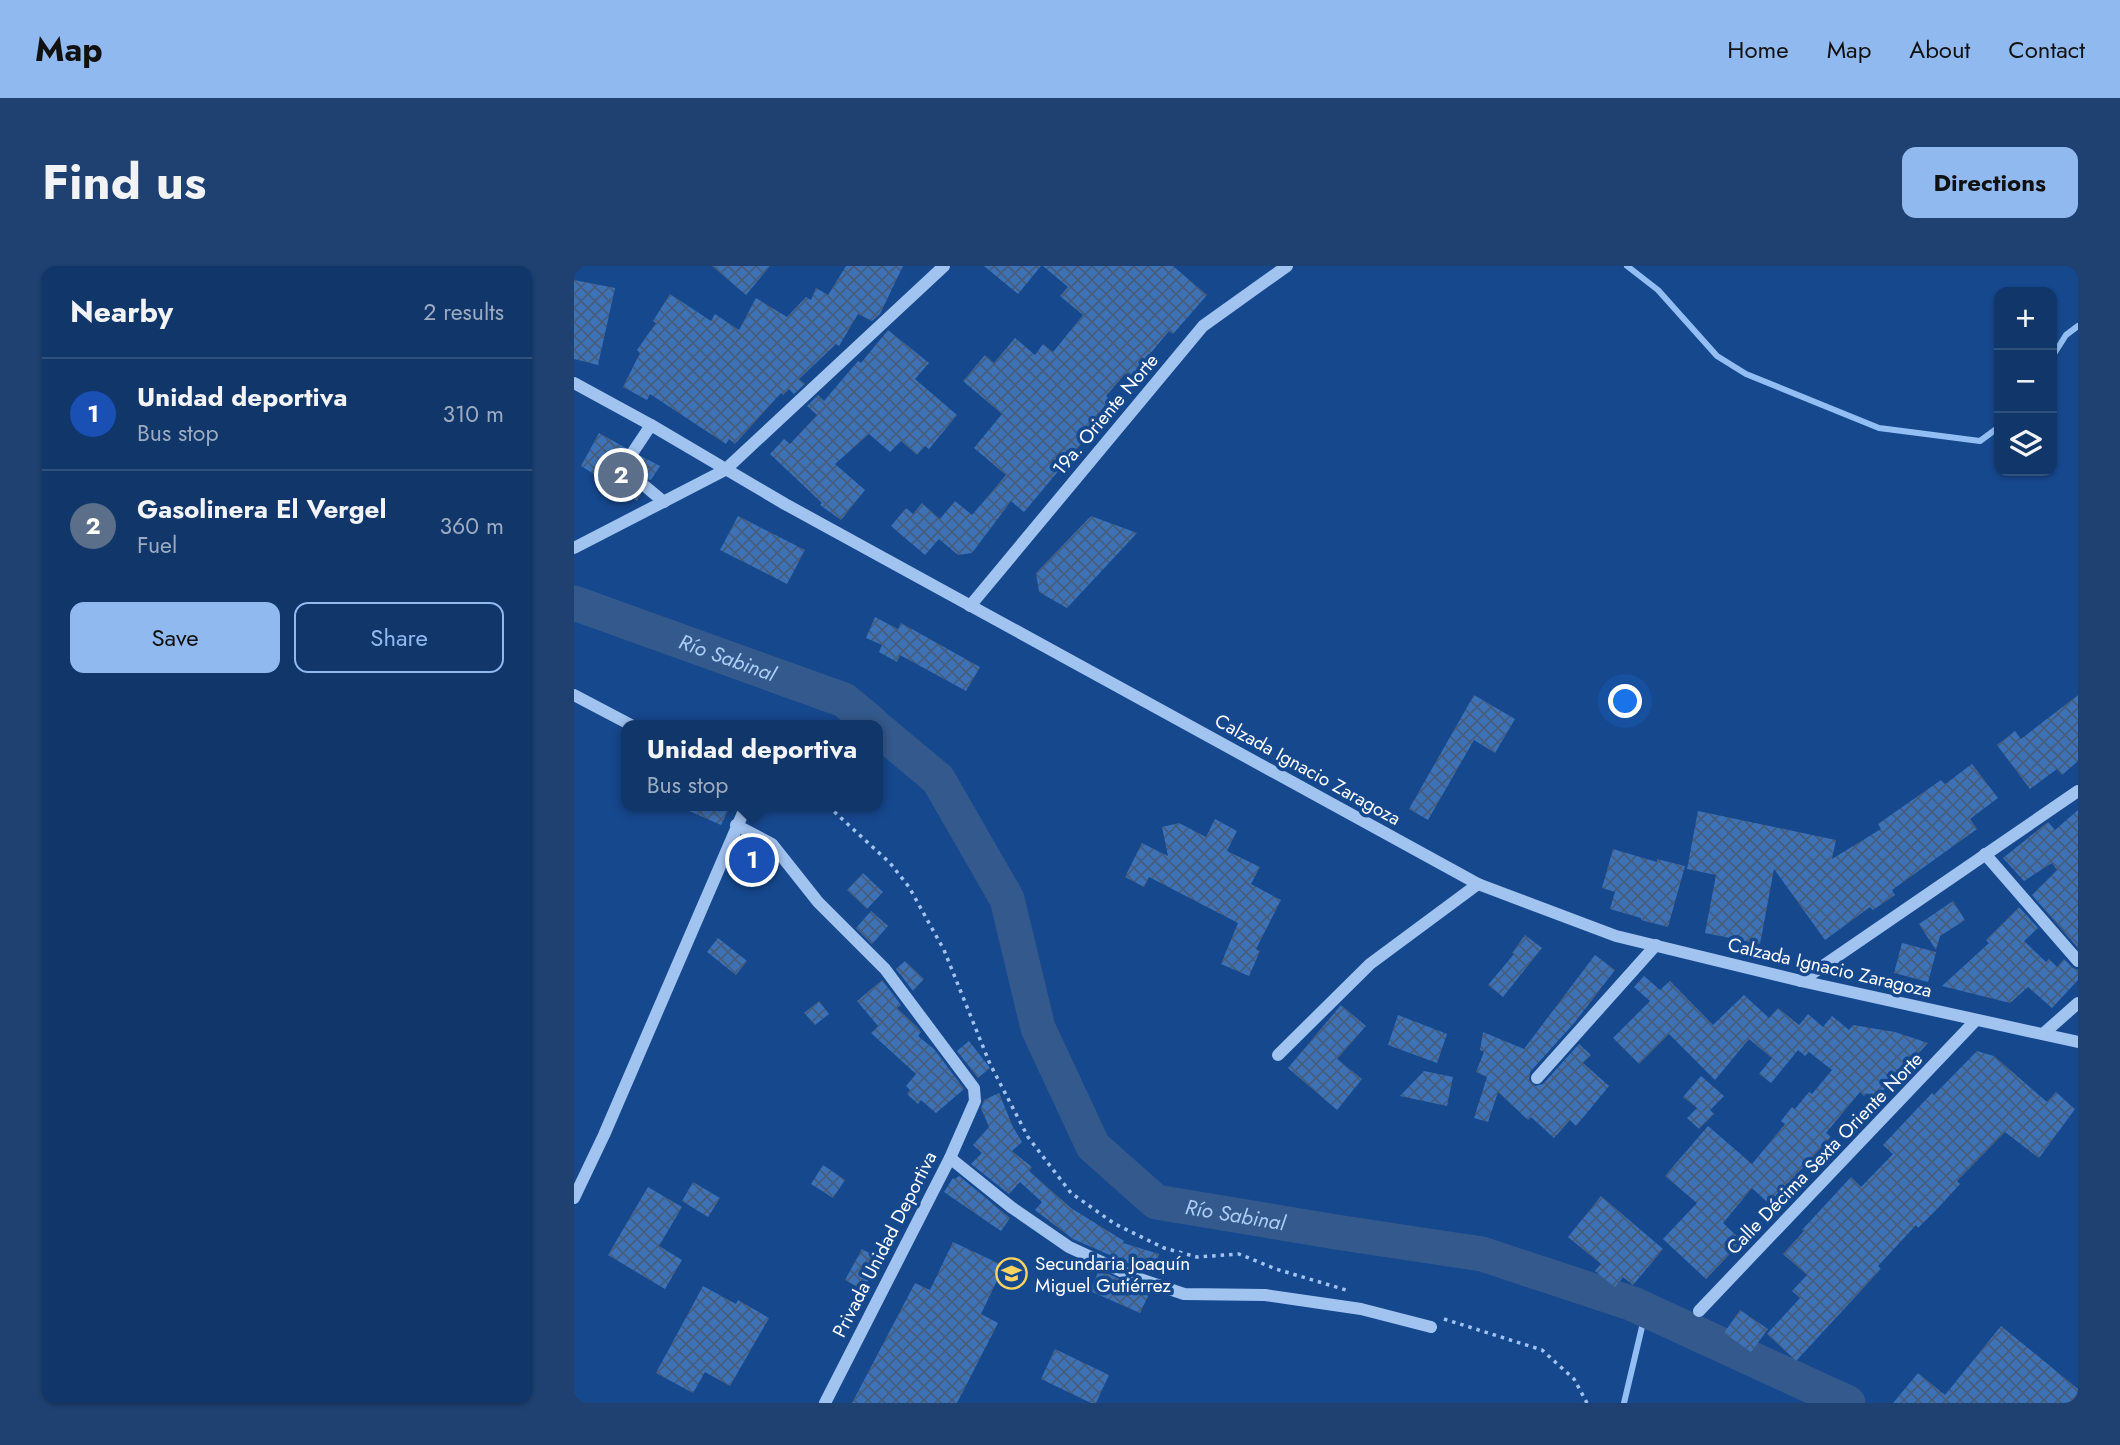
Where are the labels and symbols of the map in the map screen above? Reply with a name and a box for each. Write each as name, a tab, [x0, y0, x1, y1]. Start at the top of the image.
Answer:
street label: 19a. Oriente Norte	[1046, 347, 1165, 481]
pin: 2	[598, 449, 644, 501]
water label: Río Sabinal	[675, 627, 781, 690]
your location	[1608, 684, 1642, 718]
street label: Calzada Ignacio Zaragoza	[1210, 707, 1406, 832]
pin: 1	[729, 834, 775, 886]
street label: Calzada Ignacio Zaragoza	[1725, 931, 1935, 1004]
street label: Calle Décima Sexta Oriente Norte	[1720, 1046, 1929, 1261]
street label: Privada Unidad Deportiva	[826, 1147, 943, 1342]
water label: Río Sabinal	[1183, 1192, 1289, 1239]
place label: Secundaria Joaquín Miguel Gutiérrez	[1035, 1250, 1190, 1299]
school or university icon: Secundaria Joaquín Miguel Gutiérrez	[995, 1257, 1029, 1291]

